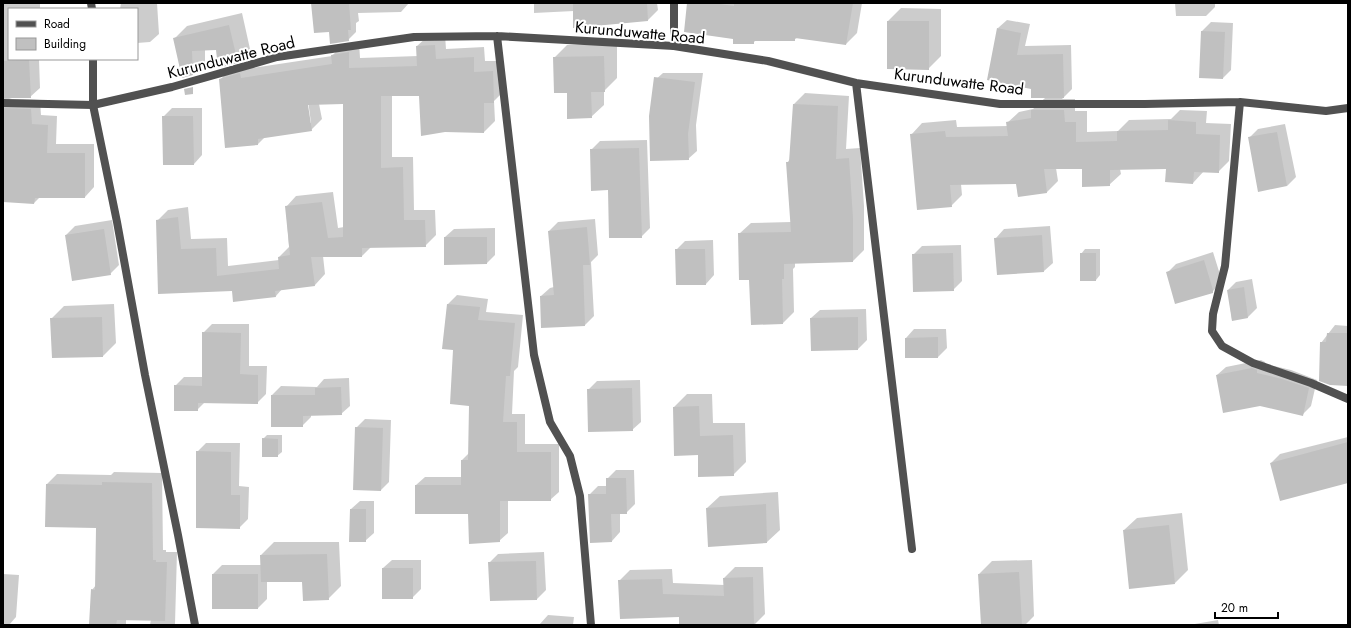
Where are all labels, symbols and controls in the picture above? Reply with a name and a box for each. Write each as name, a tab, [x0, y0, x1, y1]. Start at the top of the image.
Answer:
legend	[8, 8, 138, 60]
text: Road	[44, 15, 70, 33]
street label: Kurunduwatte Road	[574, 15, 706, 50]
street label: Kurunduwatte Road	[165, 31, 297, 84]
text: Building	[44, 35, 86, 53]
street label: Kurunduwatte Road	[893, 62, 1025, 101]
scale bar	[1215, 594, 1278, 620]
text: 20 m	[1221, 599, 1248, 617]

